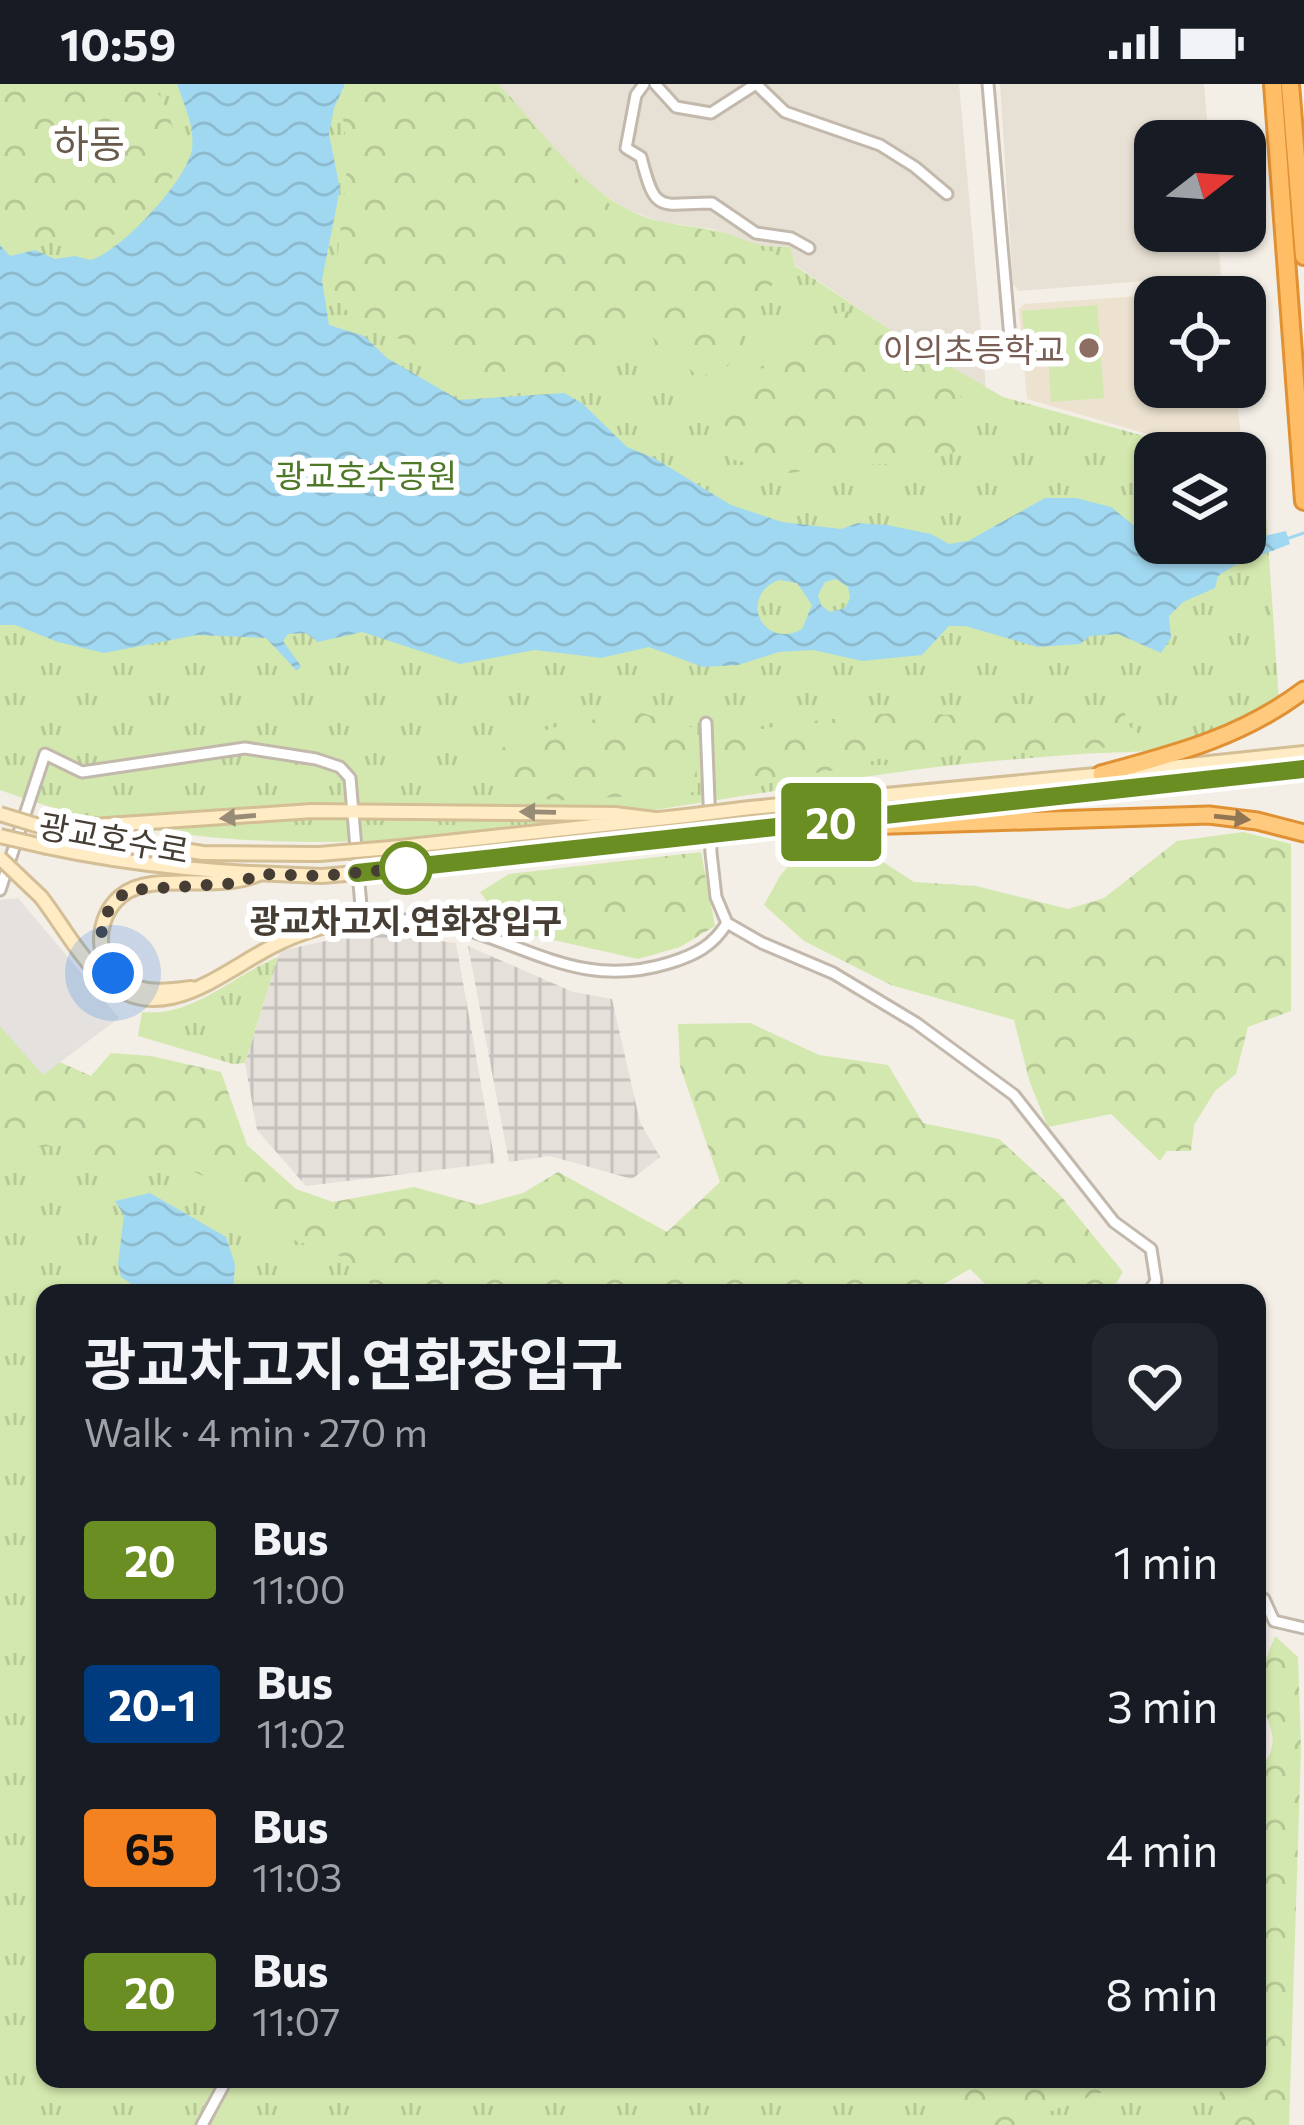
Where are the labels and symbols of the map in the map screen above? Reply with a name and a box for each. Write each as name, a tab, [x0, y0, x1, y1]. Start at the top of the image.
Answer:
district label: 하동	[53, 118, 125, 166]
north arrow	[1134, 120, 1266, 252]
place label: 이의초등학교	[883, 328, 1065, 369]
marker: 이의초등학교	[1076, 335, 1102, 361]
park label: 광교호수공원	[275, 454, 457, 495]
line badge: 20	[777, 783, 885, 861]
one-way arrow	[518, 803, 556, 822]
street label: 광교호수로	[36, 804, 192, 870]
one-way arrow	[219, 808, 256, 827]
one-way arrow	[1214, 809, 1251, 828]
marker: 광교차고지.연화장입구	[381, 843, 431, 893]
place label: 광교차고지.연화장입구	[250, 899, 562, 940]
your location	[83, 943, 143, 1003]

